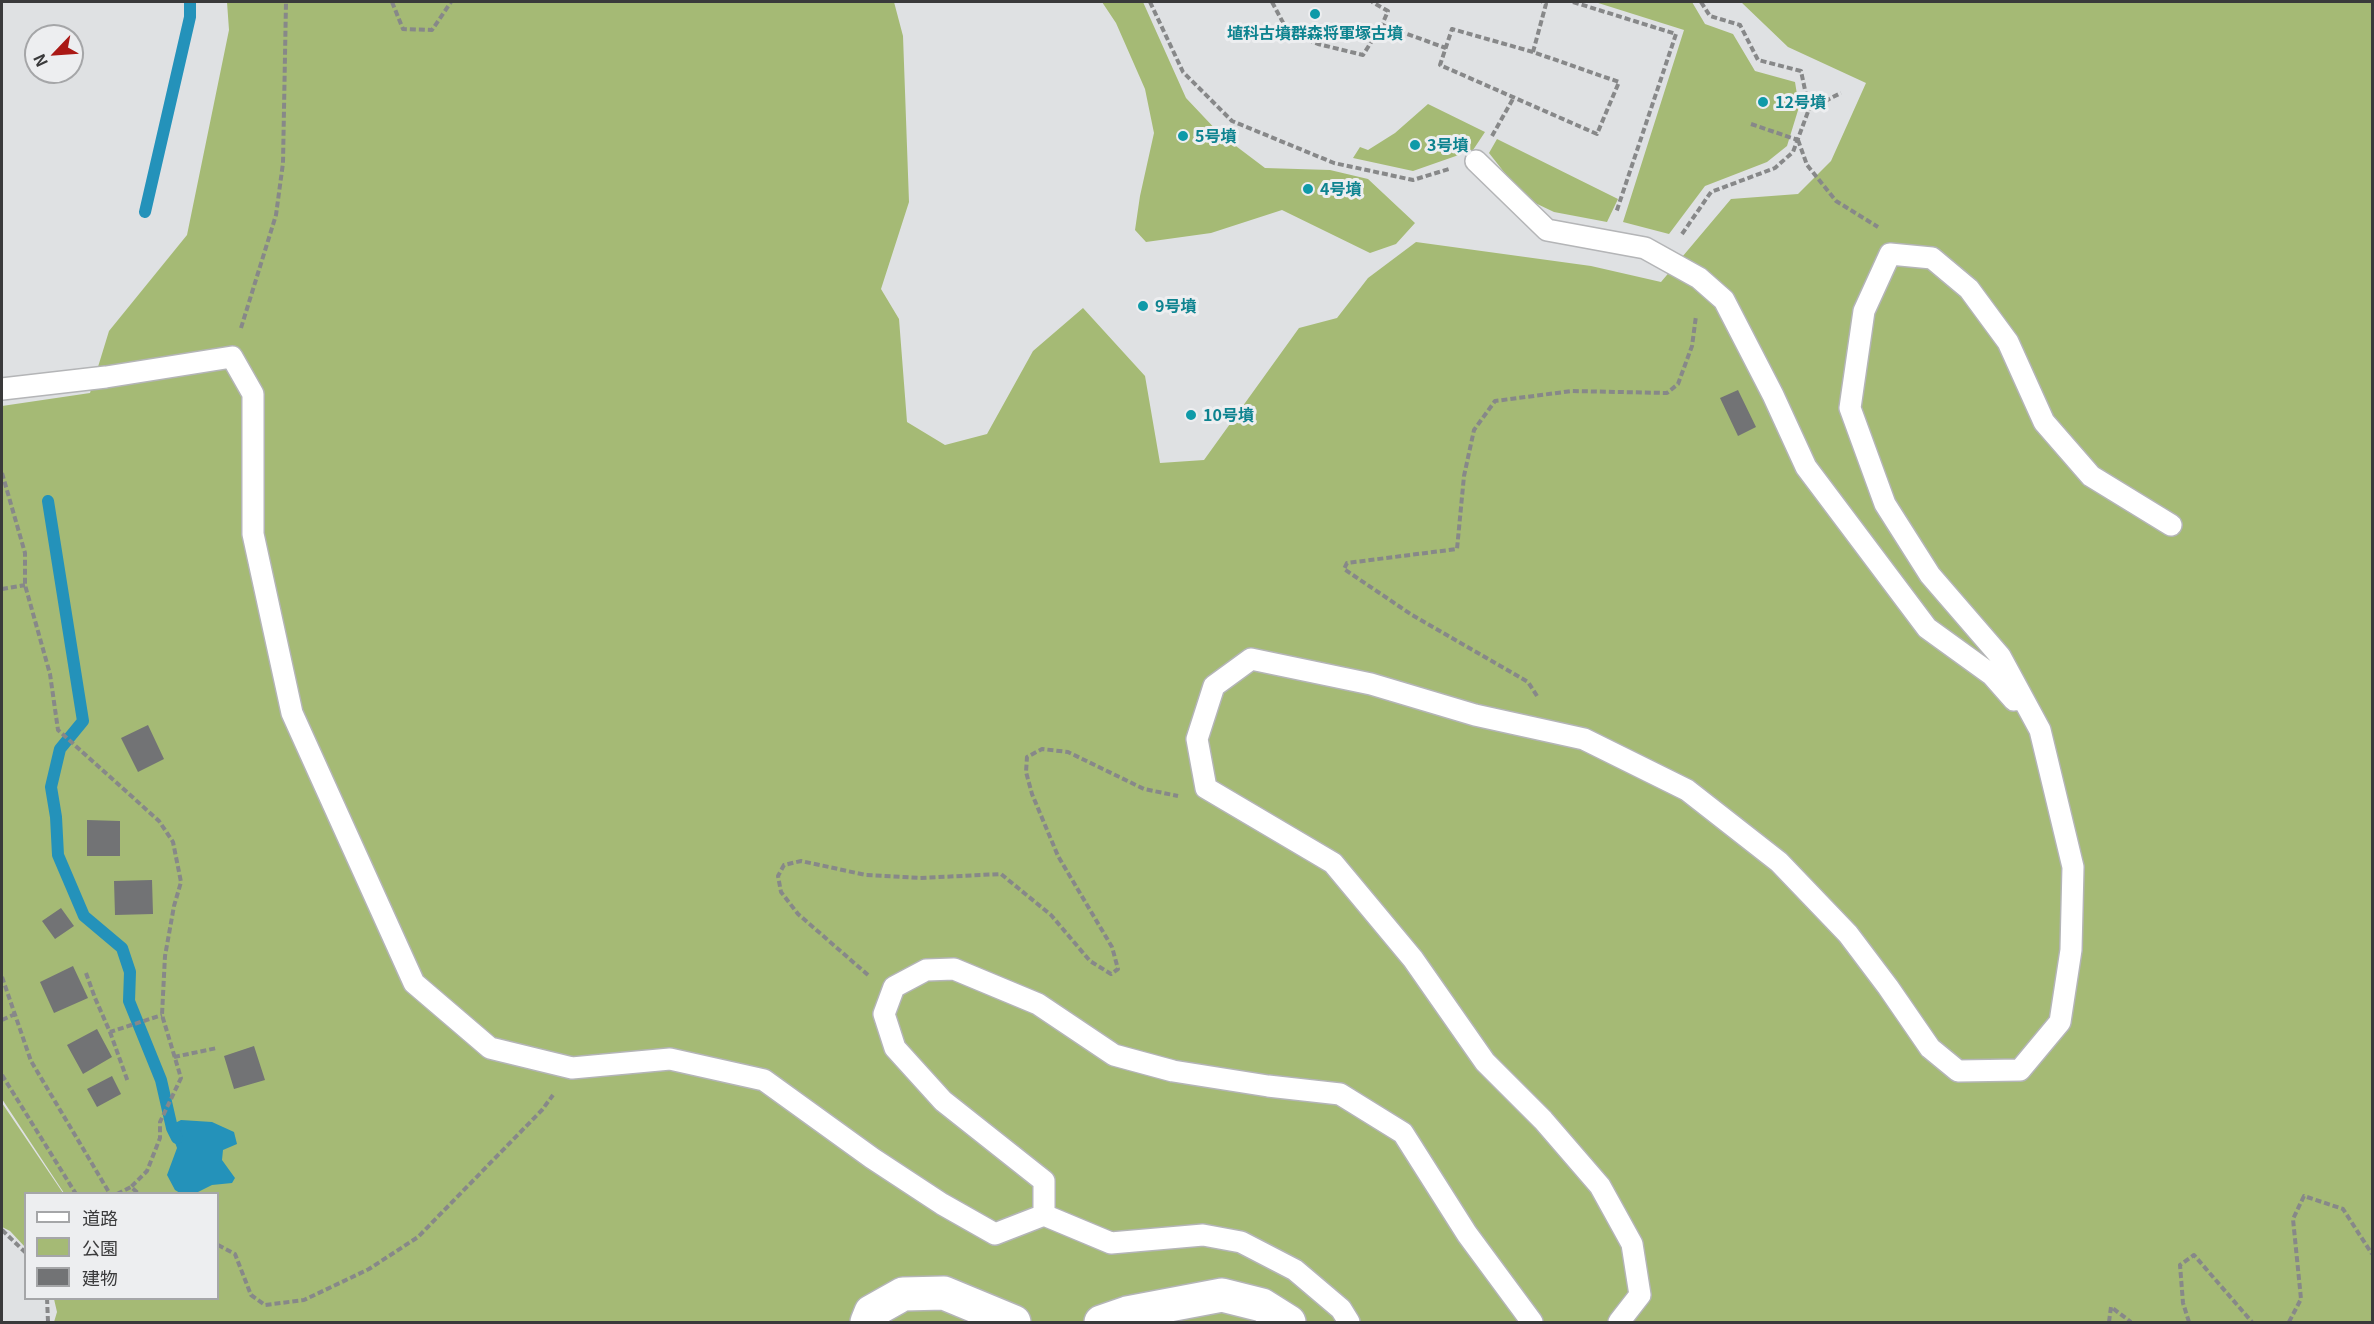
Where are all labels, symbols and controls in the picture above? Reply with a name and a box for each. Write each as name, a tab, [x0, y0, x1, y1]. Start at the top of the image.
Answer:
marker: 埴科古墳群森将軍塚古墳	[1308, 7, 1322, 21]
place label: 埴科古墳群森将軍塚古墳	[1227, 23, 1403, 43]
north arrow	[24, 24, 84, 84]
text: N	[26, 50, 53, 71]
place label: 12号墳	[1775, 92, 1826, 112]
marker: 12号墳	[1756, 95, 1770, 109]
place label: 5号墳	[1195, 126, 1236, 146]
marker: 5号墳	[1176, 129, 1190, 143]
place label: 3号墳	[1427, 135, 1468, 155]
marker: 3号墳	[1408, 138, 1422, 152]
place label: 4号墳	[1320, 179, 1361, 199]
marker: 4号墳	[1301, 182, 1315, 196]
place label: 9号墳	[1155, 296, 1196, 316]
marker: 9号墳	[1136, 299, 1150, 313]
place label: 10号墳	[1203, 405, 1254, 425]
marker: 10号墳	[1184, 408, 1198, 422]
legend	[24, 1192, 219, 1300]
text: 道路	[82, 1204, 118, 1230]
text: 公園	[82, 1234, 118, 1260]
text: 建物	[82, 1264, 118, 1290]

